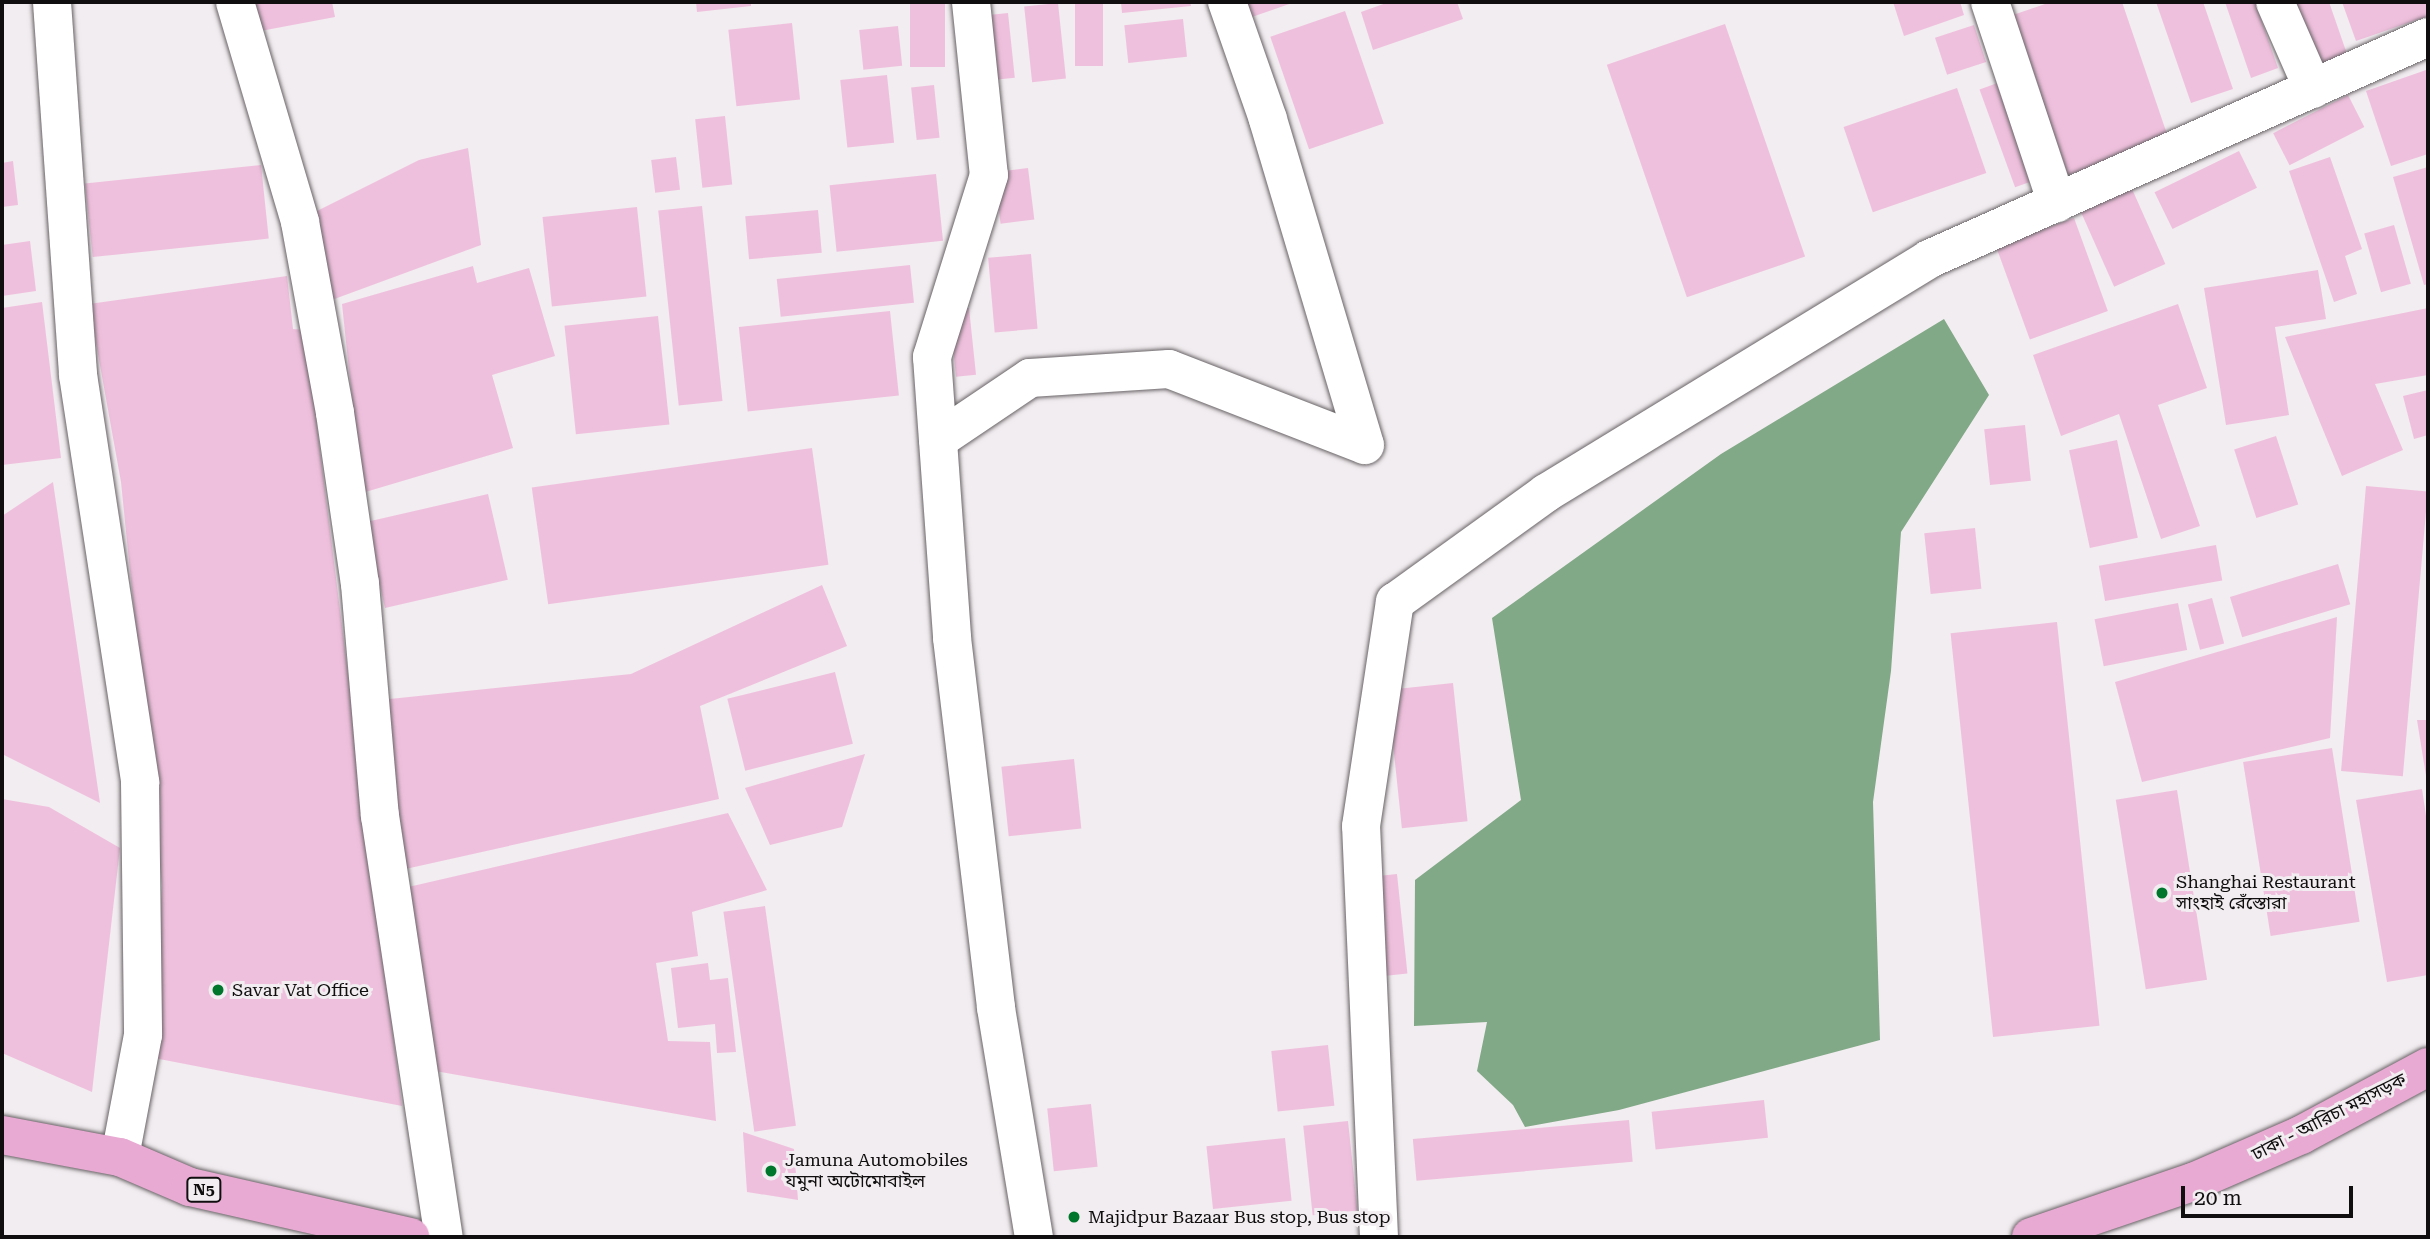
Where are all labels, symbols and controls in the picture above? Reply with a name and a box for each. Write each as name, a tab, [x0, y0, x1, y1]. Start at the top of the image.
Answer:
place label: Shanghai Restaurant সাংহাই রেঁস্তোরা	[2176, 872, 2356, 914]
marker: Shanghai Restaurant সাংহাই রেঁস্তোরা	[2154, 885, 2170, 901]
place label: Savar Vat Office	[232, 979, 369, 1001]
marker: Savar Vat Office	[210, 982, 226, 998]
street label: ঢাকা - আরিচা মহাসড়ক	[2248, 1069, 2410, 1165]
place label: Jamuna Automobiles যমুনা অটোমোবাইল	[785, 1150, 968, 1192]
marker: Jamuna Automobiles যমুনা অটোমোবাইল	[763, 1163, 779, 1179]
scale bar	[2185, 1172, 2356, 1216]
road number: N5	[185, 1178, 223, 1202]
text: 20 m	[2194, 1186, 2242, 1210]
place label: Majidpur Bazaar Bus stop, Bus stop	[1088, 1206, 1391, 1228]
marker: Majidpur Bazaar Bus stop, Bus stop	[1066, 1209, 1082, 1225]

